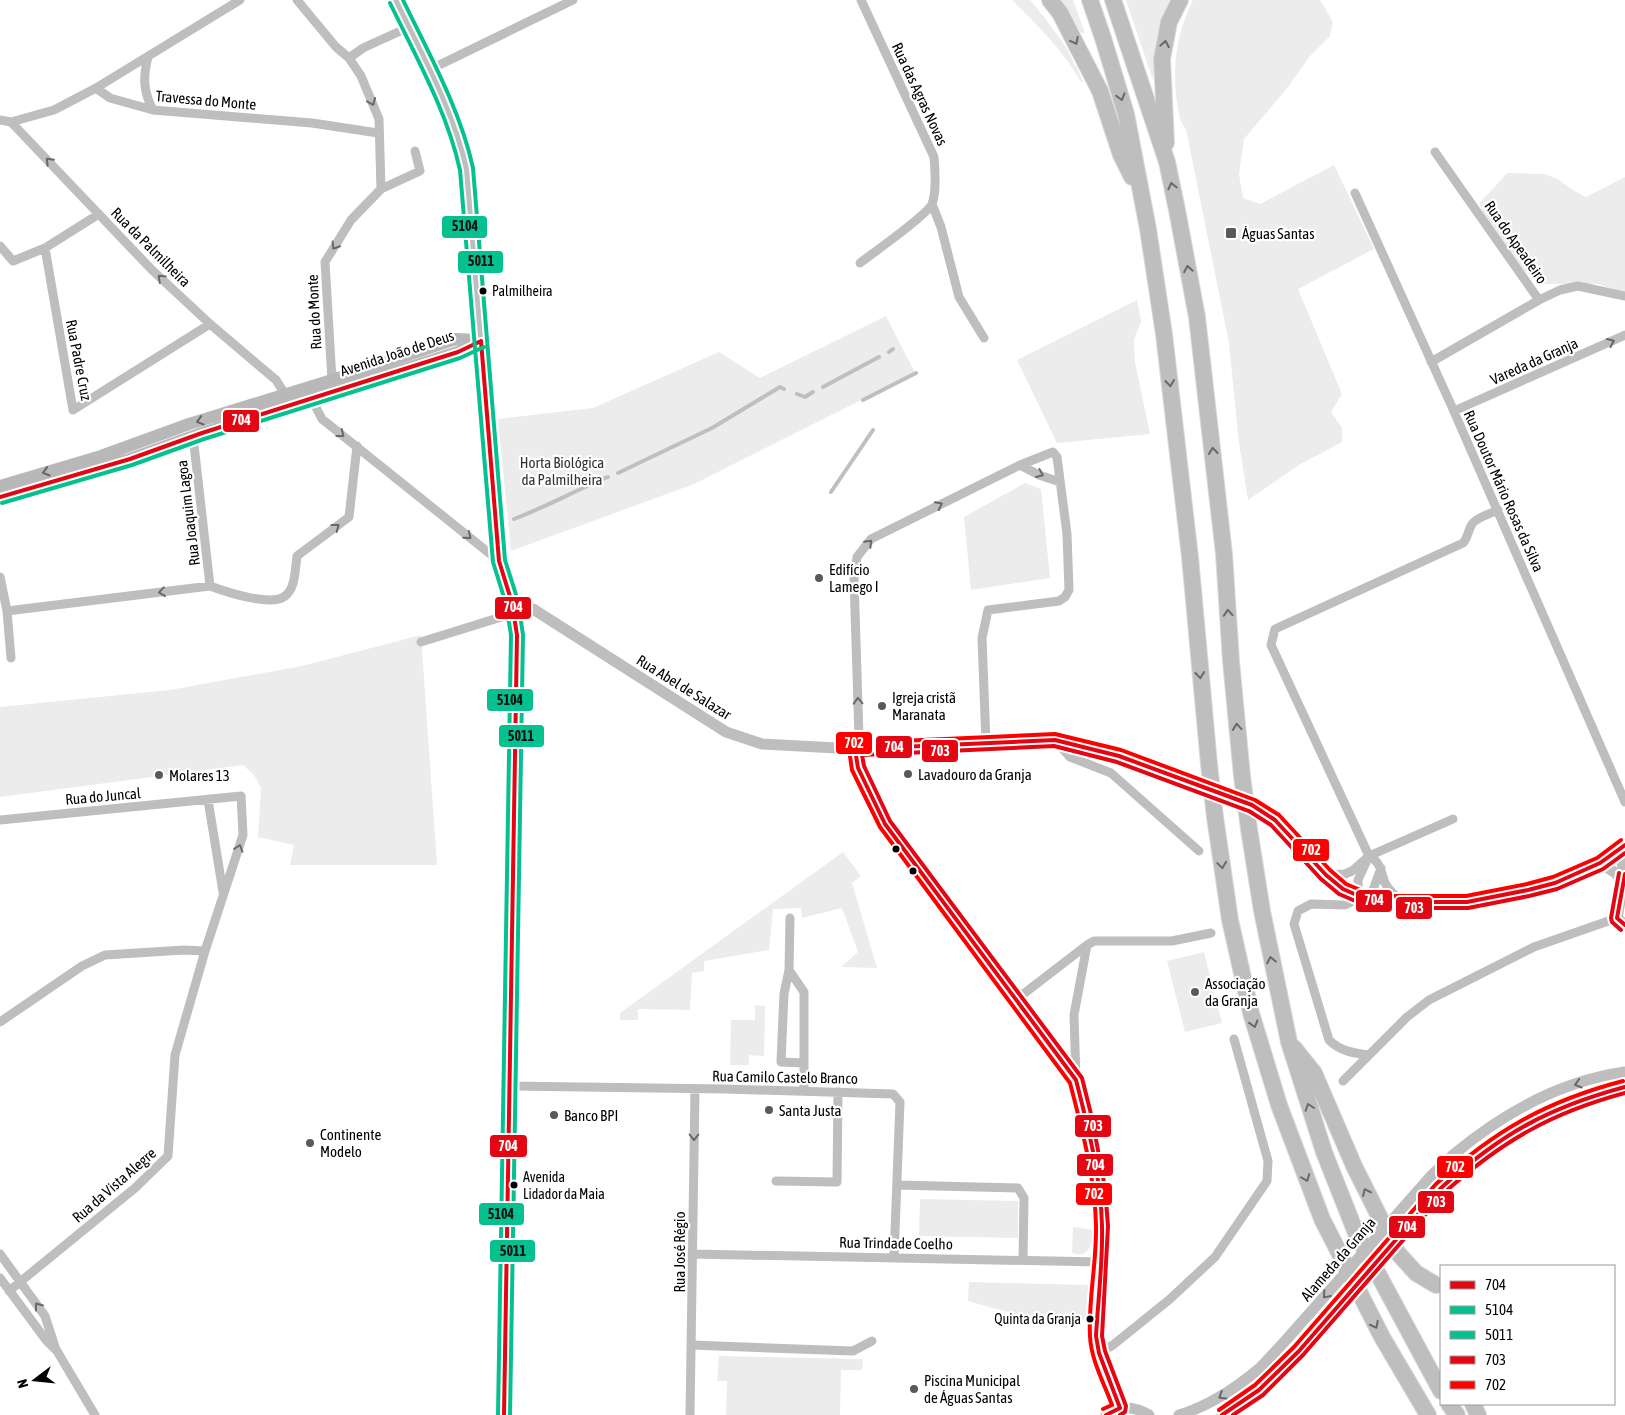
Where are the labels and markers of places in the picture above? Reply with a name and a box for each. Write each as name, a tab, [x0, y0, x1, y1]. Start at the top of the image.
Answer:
place label: Águas Santas	[1242, 225, 1315, 242]
marker: Águas Santas	[1224, 226, 1238, 240]
place label: Palmilheira	[492, 283, 553, 299]
marker: Palmilheira	[478, 286, 488, 296]
place label: Edifício Lamego I	[829, 561, 878, 595]
marker: Edifício Lamego I	[813, 572, 825, 584]
place label: Igreja cristã Maranata	[892, 689, 956, 723]
marker: Igreja cristã Maranata	[876, 700, 888, 712]
place label: Lavadouro da Granja	[918, 766, 1032, 783]
place label: Molares 13	[169, 767, 230, 784]
marker: Lavadouro da Granja	[902, 768, 914, 780]
marker: Molares 13	[153, 769, 165, 781]
unlabelled marker	[891, 844, 901, 854]
unlabelled marker	[908, 866, 918, 876]
place label: Associação da Granja	[1205, 975, 1266, 1009]
marker: Associação da Granja	[1189, 986, 1201, 998]
place label: Santa Justa	[779, 1102, 842, 1119]
marker: Santa Justa	[763, 1104, 775, 1116]
place label: Banco BPI	[564, 1107, 618, 1124]
marker: Banco BPI	[548, 1109, 560, 1121]
place label: Continente Modelo	[320, 1126, 381, 1160]
marker: Continente Modelo	[304, 1137, 316, 1149]
place label: Avenida Lidador da Maia	[523, 1169, 605, 1202]
marker: Avenida Lidador da Maia	[509, 1180, 519, 1190]
place label: Quinta da Granja	[994, 1311, 1081, 1327]
marker: Quinta da Granja	[1085, 1314, 1095, 1324]
place label: Piscina Municipal de Águas Santas	[924, 1372, 1020, 1406]
marker: Piscina Municipal de Águas Santas	[908, 1383, 920, 1395]

